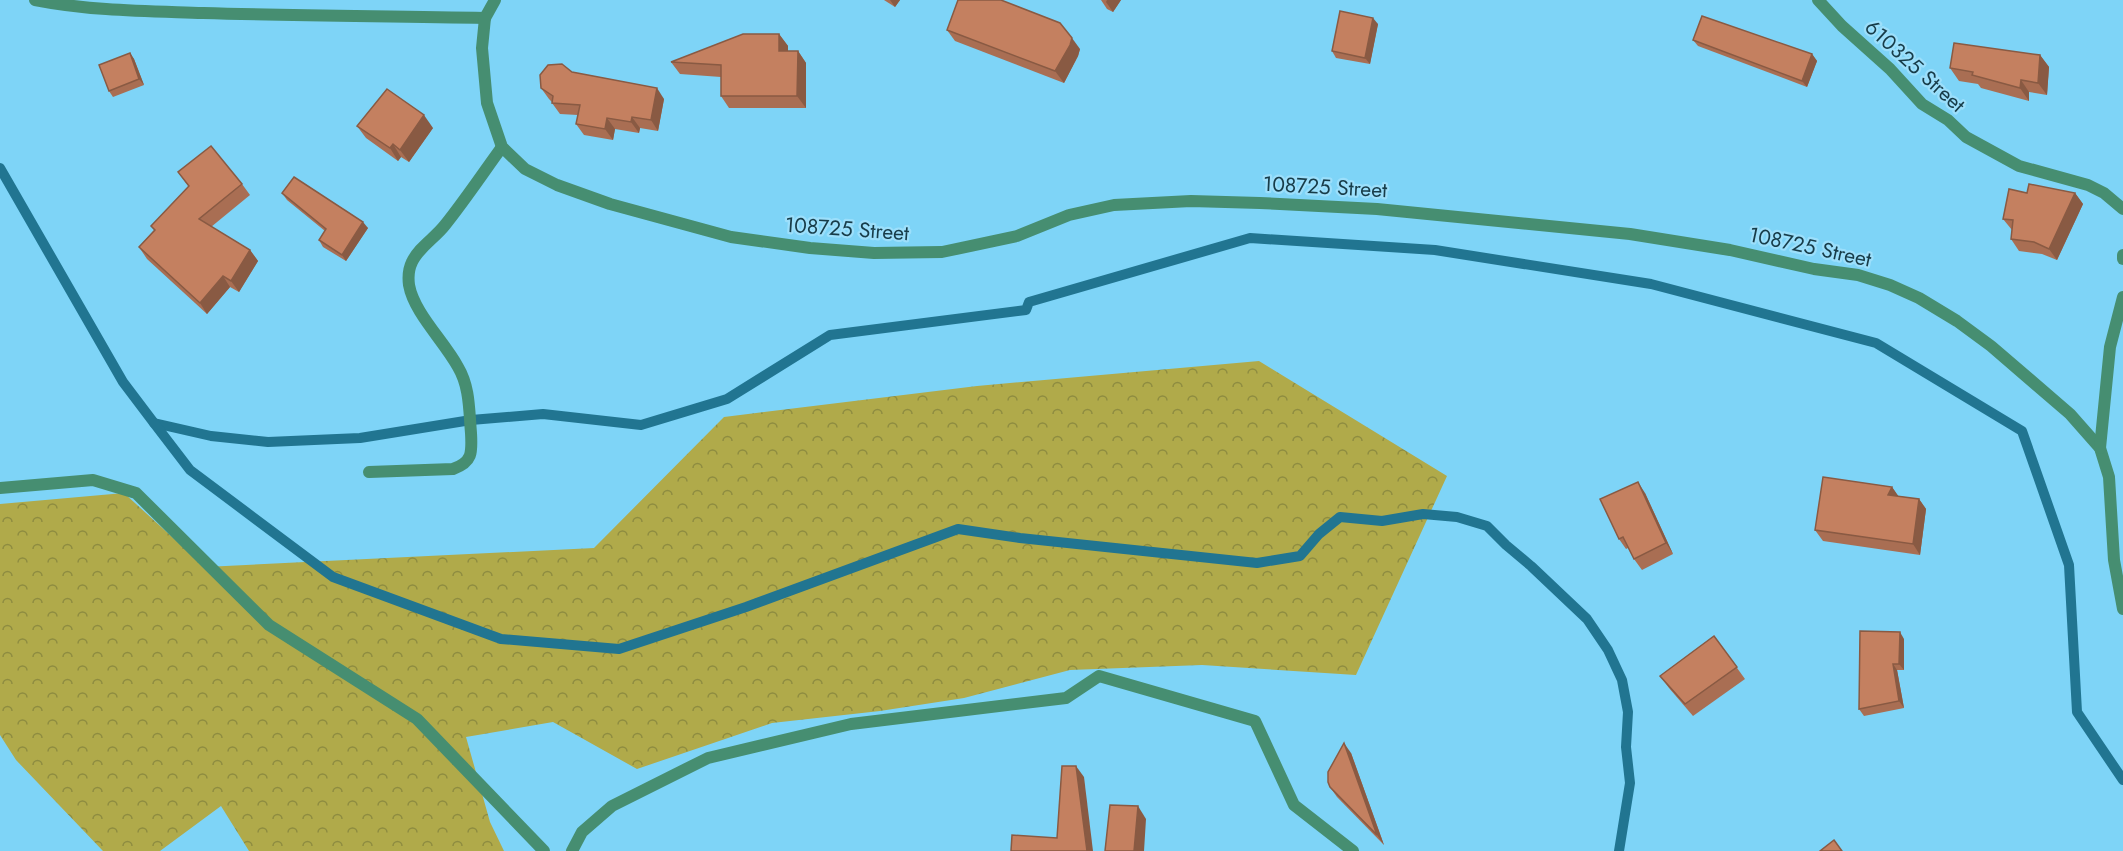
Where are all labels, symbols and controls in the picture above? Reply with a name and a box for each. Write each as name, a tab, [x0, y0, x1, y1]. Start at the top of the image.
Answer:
street label: 610325 Street	[1858, 13, 1972, 119]
street label: 108725 Street	[1262, 169, 1388, 205]
street label: 108725 Street	[784, 210, 910, 248]
street label: 108725 Street	[1746, 219, 1874, 275]

